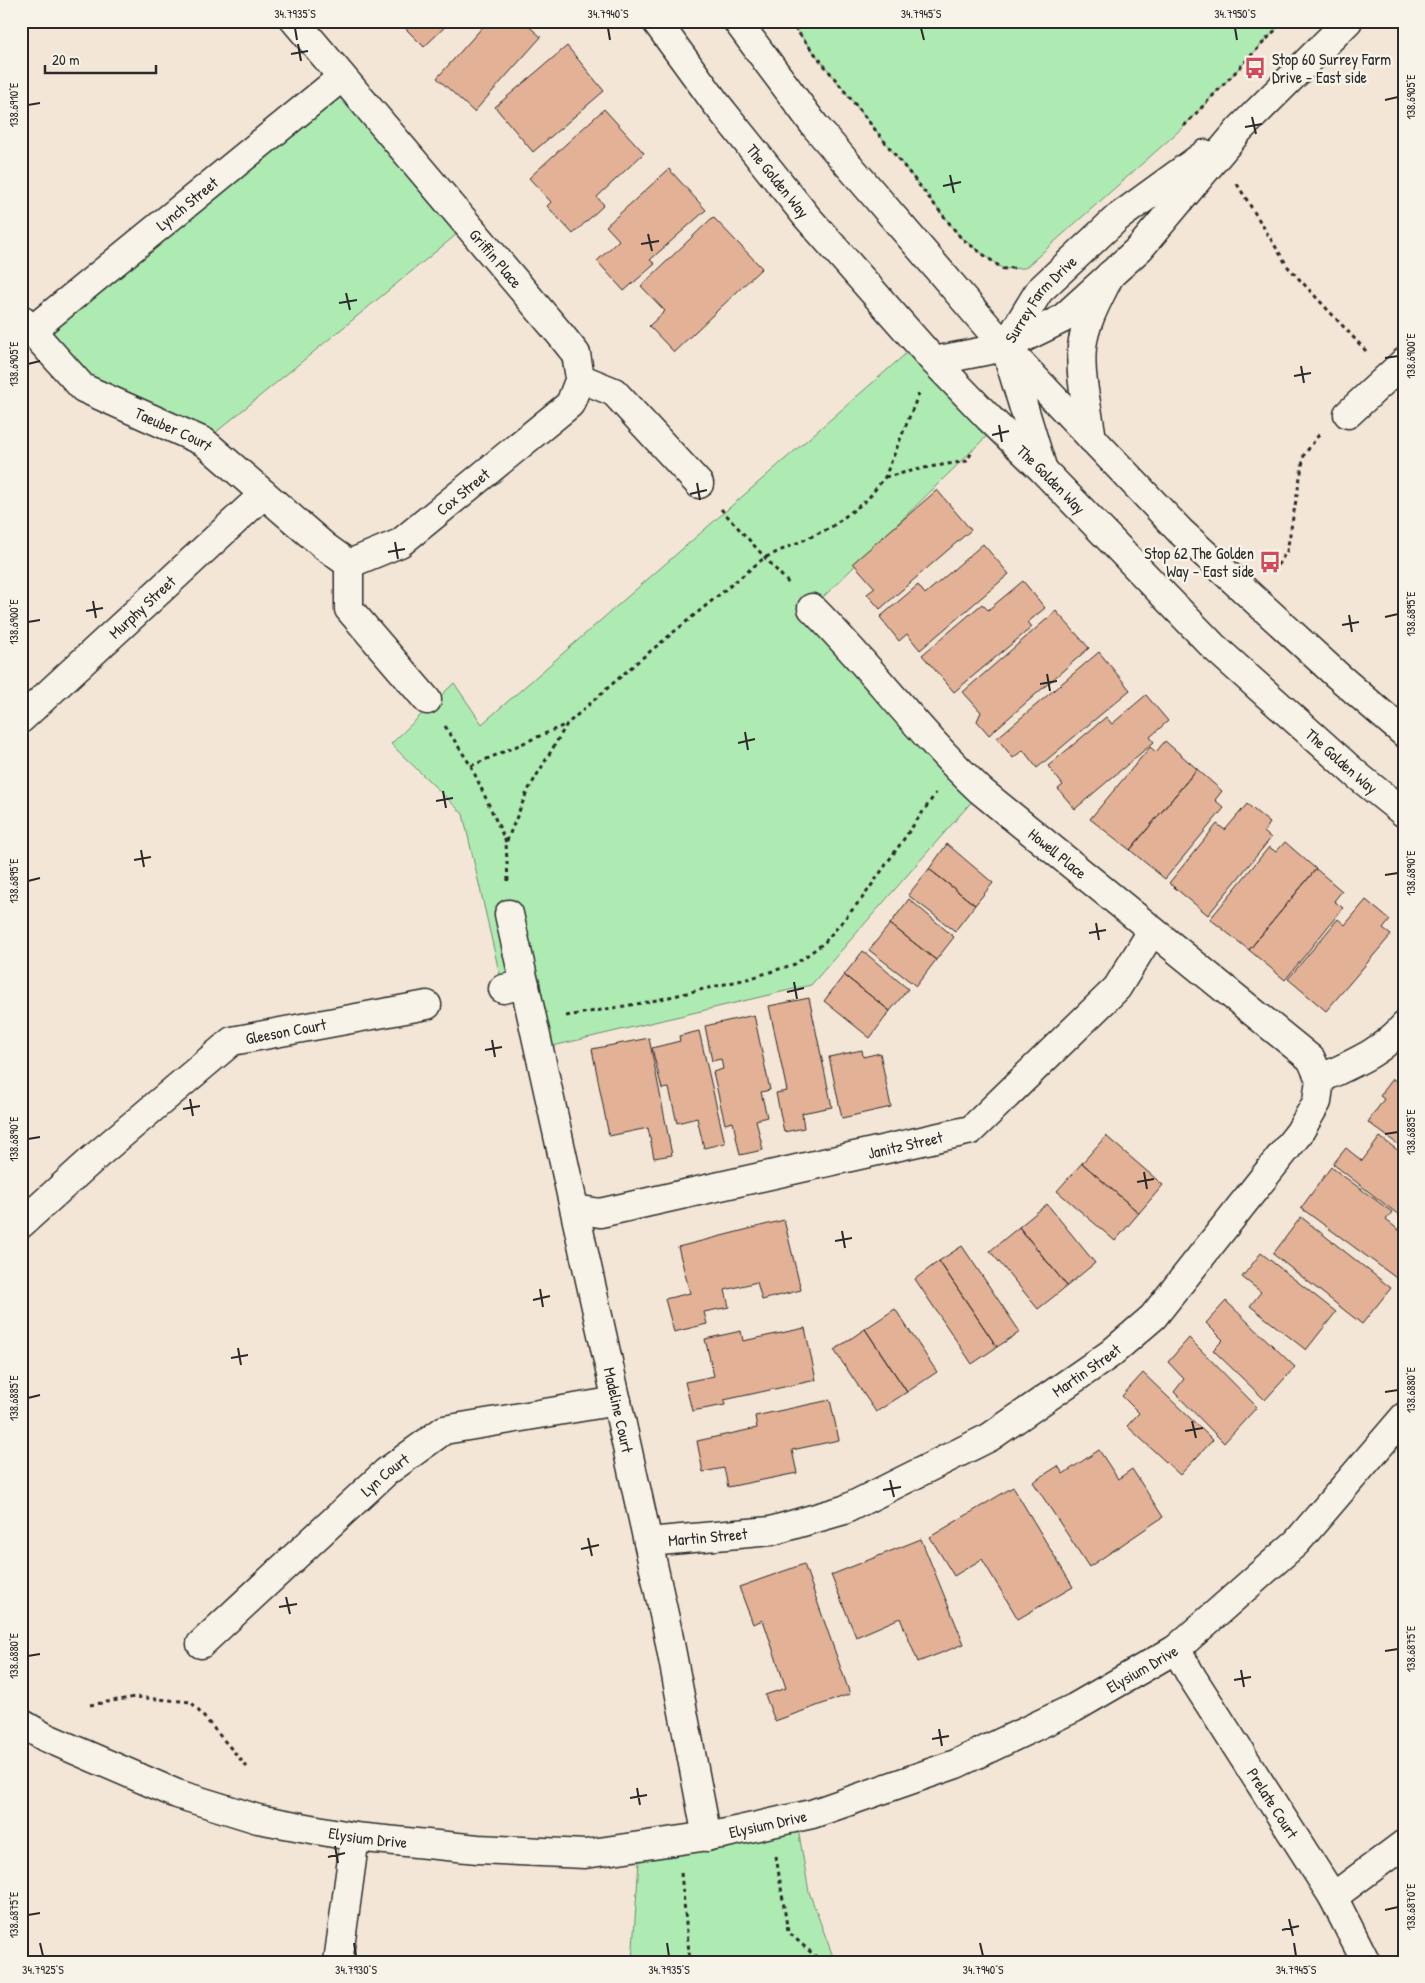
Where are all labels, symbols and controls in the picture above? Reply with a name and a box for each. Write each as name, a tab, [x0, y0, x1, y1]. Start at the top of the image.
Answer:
text: 34.7935°S	[274, 5, 316, 22]
text: 34.7940°S	[588, 5, 629, 22]
text: 34.7945°S	[901, 5, 942, 22]
text: 34.7950°S	[1214, 5, 1256, 22]
scale bar	[45, 42, 156, 74]
place label: Stop 60 Surrey Farm Drive - East side	[1272, 48, 1391, 88]
text: 20 m	[52, 49, 79, 70]
bus stop icon: Stop 60 Surrey Farm Drive - East side	[1242, 55, 1268, 81]
text: 138.6905°E	[1402, 74, 1419, 120]
text: 138.6910°E	[5, 82, 22, 127]
street label: The Golden Way	[742, 139, 815, 223]
street label: Lynch Street	[151, 171, 223, 235]
street label: Griffin Place	[465, 224, 528, 293]
street label: Surrey Farm Drive	[999, 250, 1082, 347]
text: 138.6900°E	[1402, 333, 1419, 379]
text: 138.6905°E	[5, 341, 22, 387]
street label: Taeuber Court	[131, 402, 218, 456]
street label: The Golden Way	[1012, 440, 1091, 519]
street label: Cox Street	[431, 463, 495, 520]
place label: Stop 62 The Golden Way - East side	[1144, 542, 1255, 582]
bus stop icon: Stop 62 The Golden Way - East side	[1257, 549, 1283, 575]
street label: Murphy Street	[104, 570, 181, 643]
text: 138.6895°E	[1402, 591, 1419, 637]
text: 138.6900°E	[5, 599, 22, 645]
street label: The Golden Way	[1301, 723, 1383, 799]
street label: Howell Place	[1024, 823, 1092, 884]
text: 138.6890°E	[1402, 850, 1419, 896]
text: 138.6895°E	[5, 858, 22, 904]
street label: Gleeson Court	[244, 1013, 328, 1049]
text: 138.6885°E	[1402, 1108, 1419, 1155]
text: 138.6890°E	[5, 1116, 22, 1162]
street label: Janitz Street	[865, 1126, 945, 1164]
street label: Martin Street	[1048, 1338, 1126, 1402]
street label: Madeline Court	[599, 1365, 639, 1455]
text: 138.6880°E	[1402, 1366, 1419, 1413]
text: 138.6885°E	[5, 1374, 22, 1421]
street label: Lyn Court	[356, 1448, 414, 1501]
street label: Martin Street	[667, 1522, 749, 1551]
text: 138.6875°E	[1402, 1625, 1419, 1672]
text: 138.6880°E	[5, 1632, 22, 1679]
street label: Elysium Drive	[1102, 1639, 1182, 1698]
street label: Prelate Court	[1242, 1764, 1304, 1843]
street label: Elysium Drive	[727, 1804, 809, 1843]
street label: Elysium Drive	[327, 1821, 409, 1853]
text: 138.6870°E	[1402, 1883, 1419, 1930]
text: 138.6875°E	[5, 1891, 22, 1938]
text: 34.7925°S	[22, 1961, 64, 1978]
text: 34.7930°S	[335, 1961, 377, 1978]
text: 34.7935°S	[648, 1961, 690, 1978]
text: 34.7940°S	[963, 1961, 1004, 1978]
text: 34.7945°S	[1276, 1961, 1317, 1978]

